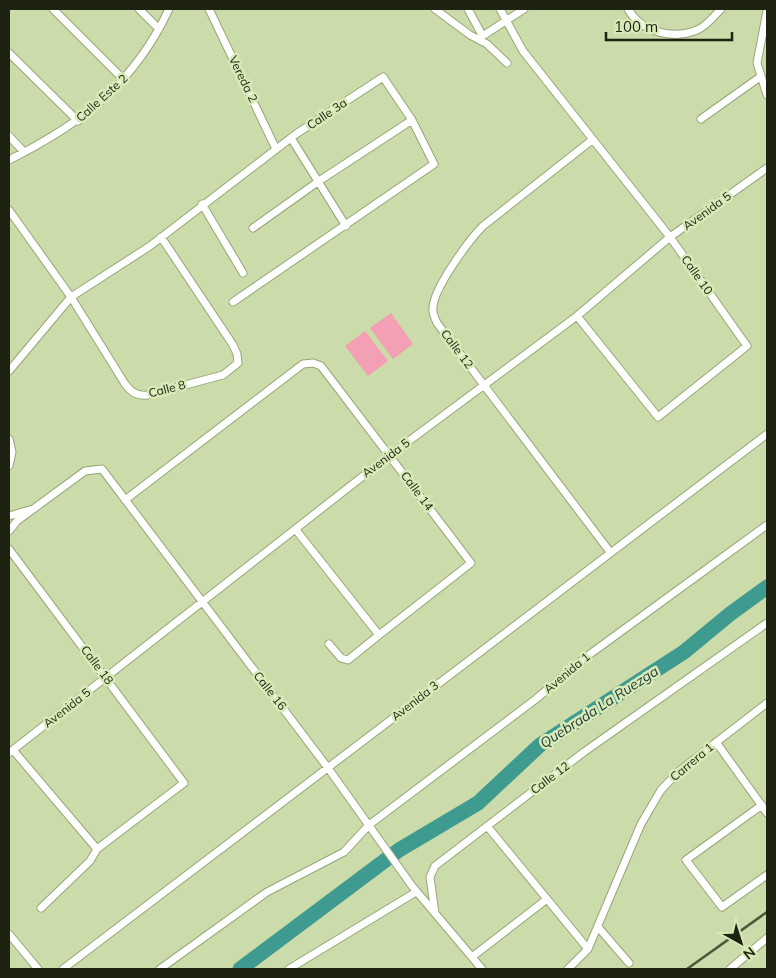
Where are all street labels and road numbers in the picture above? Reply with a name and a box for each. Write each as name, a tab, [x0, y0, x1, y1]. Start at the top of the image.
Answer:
street label: Vereda 2	[226, 53, 261, 104]
street label: Calle Este 2	[73, 70, 131, 125]
street label: Calle 3a	[304, 95, 350, 132]
street label: Avenida 5	[680, 188, 734, 233]
street label: Calle 10	[678, 252, 716, 297]
street label: Calle 12	[438, 326, 477, 371]
street label: Calle 8	[147, 377, 187, 400]
street label: Avenida 5	[359, 435, 413, 480]
street label: Calle 14	[398, 468, 437, 513]
street label: Calle 18	[78, 642, 117, 687]
street label: Avenida 1	[540, 649, 593, 696]
street label: Calle 16	[251, 668, 290, 713]
street label: Avenida 3	[388, 677, 441, 724]
street label: Avenida 5	[40, 684, 93, 731]
street label: Carrera 1	[667, 739, 716, 784]
street label: Calle 12	[527, 758, 572, 797]

